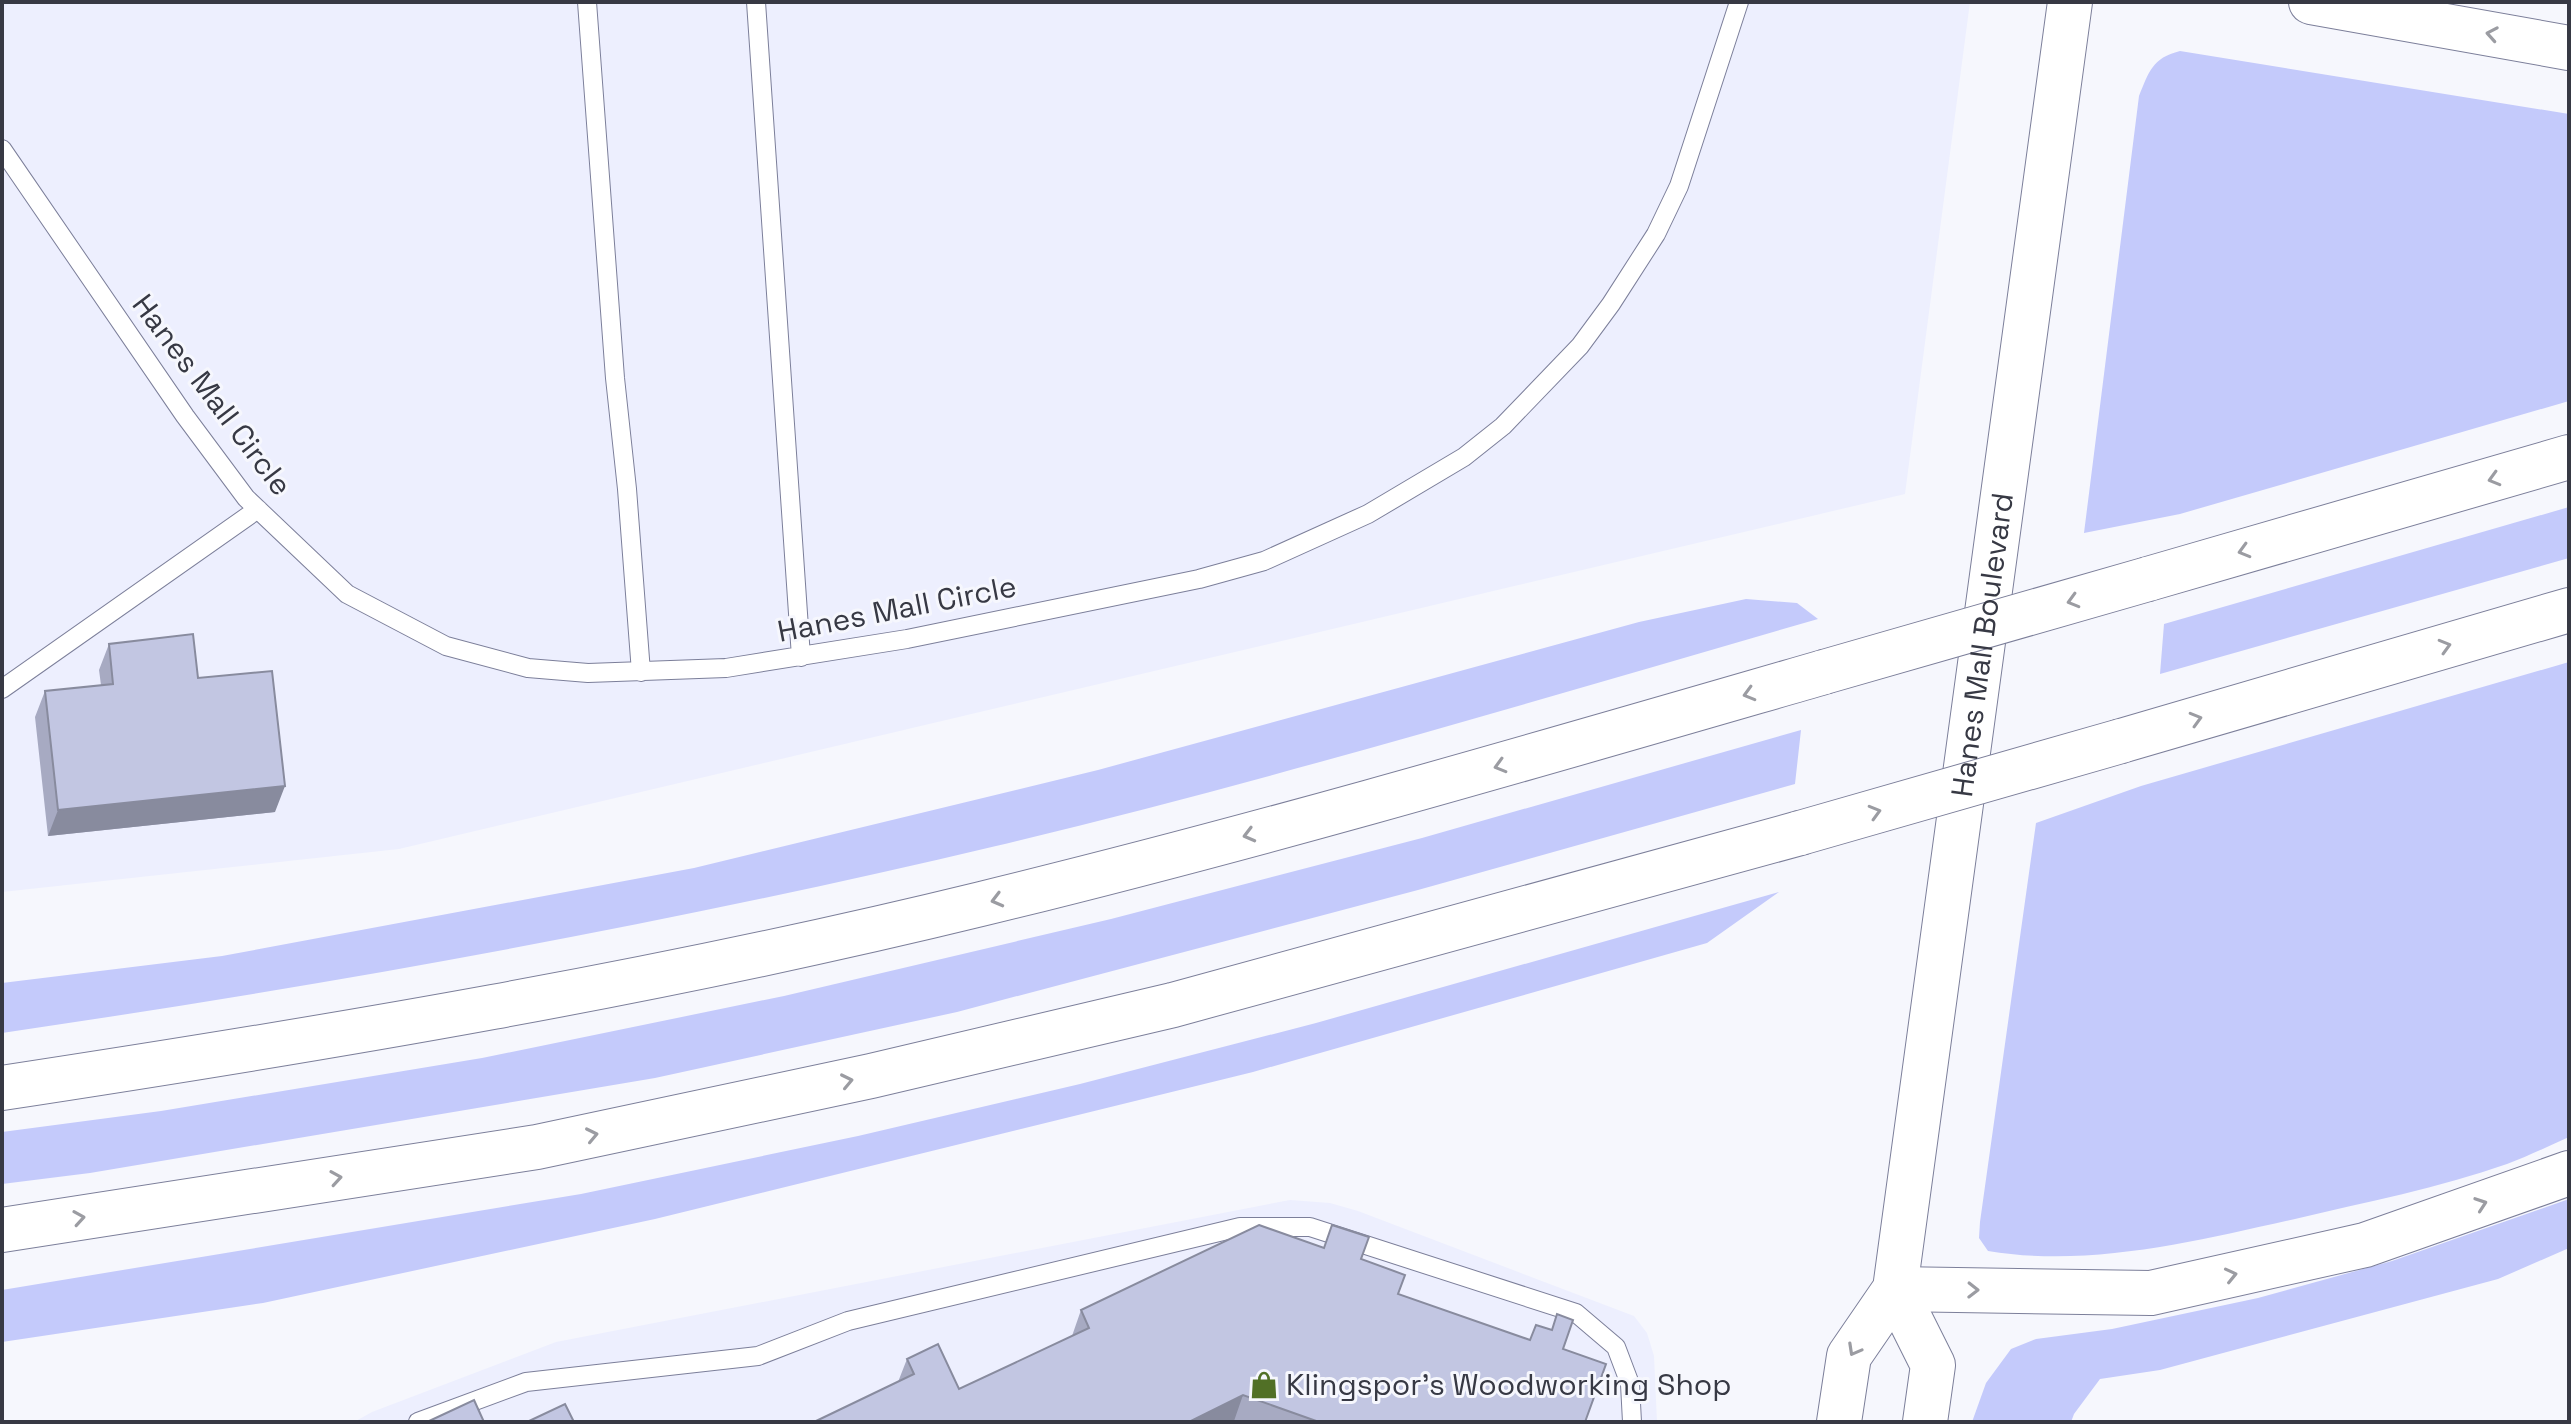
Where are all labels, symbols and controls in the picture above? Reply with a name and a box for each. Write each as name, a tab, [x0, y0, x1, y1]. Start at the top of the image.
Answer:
one-way arrow	[2485, 27, 2499, 44]
street label: Hanes Mall Circle	[124, 286, 301, 503]
one-way arrow	[2488, 470, 2502, 486]
street label: Hanes Mall Boulevard	[1942, 490, 2022, 799]
one-way arrow	[2238, 542, 2252, 558]
street label: Hanes Mall Circle	[774, 566, 1020, 651]
one-way arrow	[2066, 592, 2080, 608]
one-way arrow	[2438, 639, 2452, 655]
one-way arrow	[1743, 685, 1757, 701]
one-way arrow	[2189, 712, 2202, 728]
one-way arrow	[1493, 757, 1507, 773]
one-way arrow	[1868, 805, 1882, 821]
one-way arrow	[1242, 825, 1256, 842]
one-way arrow	[991, 891, 1005, 908]
one-way arrow	[839, 1073, 853, 1090]
one-way arrow	[585, 1127, 599, 1144]
one-way arrow	[329, 1170, 343, 1187]
one-way arrow	[2473, 1197, 2487, 1214]
one-way arrow	[72, 1210, 86, 1227]
one-way arrow	[2224, 1267, 2238, 1284]
one-way arrow	[1967, 1281, 1980, 1299]
one-way arrow	[1849, 1342, 1864, 1356]
place label: Klingspor's Woodworking Shop	[1286, 1365, 1732, 1404]
shop icon: Klingspor's Woodworking Shop	[1249, 1370, 1279, 1400]

